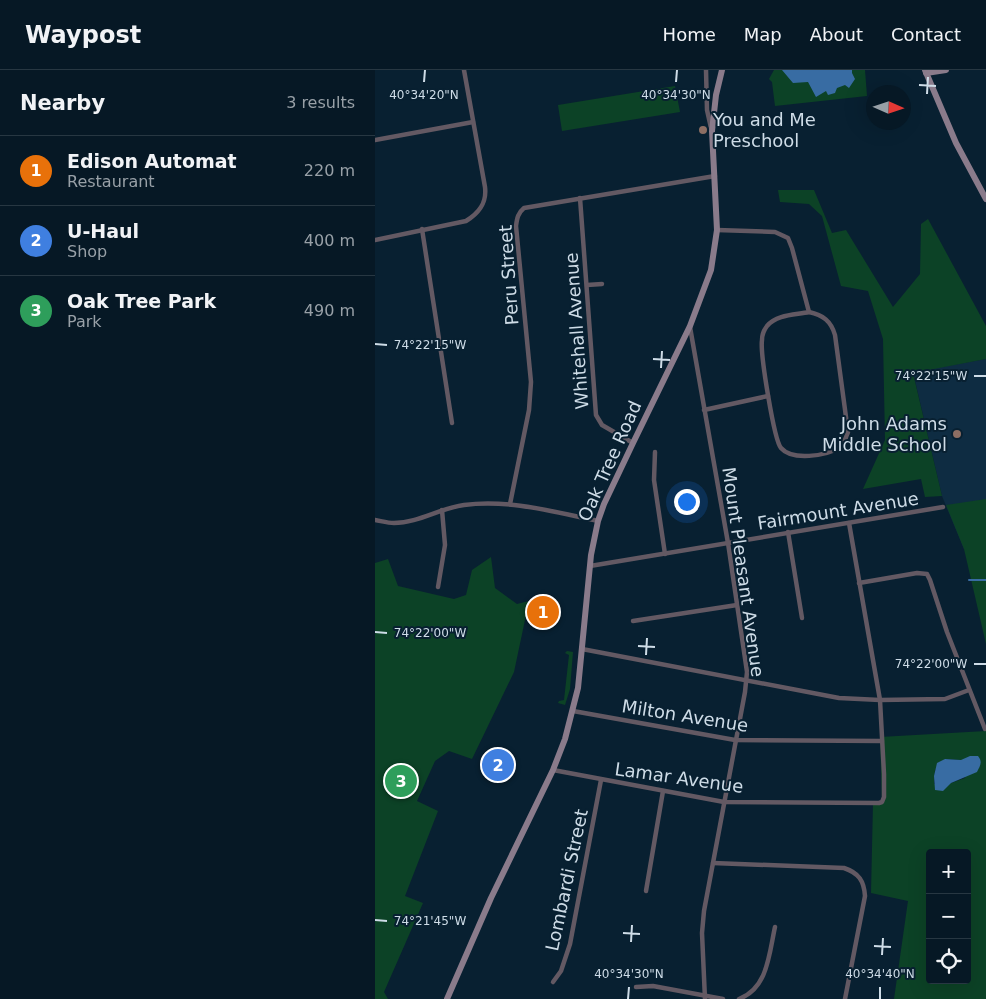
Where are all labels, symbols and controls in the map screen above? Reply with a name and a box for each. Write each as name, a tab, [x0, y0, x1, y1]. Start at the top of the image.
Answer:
text: Waypost	[25, 21, 141, 49]
text: Home	[663, 24, 716, 45]
text: Map	[744, 24, 782, 45]
text: About	[810, 24, 863, 45]
text: Contact	[891, 24, 961, 45]
north arrow	[866, 85, 911, 130]
text: 40°34'20"N	[389, 88, 459, 102]
text: 40°34'30"N	[641, 88, 711, 102]
text: Nearby	[20, 91, 105, 115]
text: 3 results	[286, 93, 355, 112]
place label: You and Me Preschool	[712, 109, 816, 151]
marker: You and Me Preschool	[697, 124, 709, 136]
text: Edison Automat	[67, 150, 237, 172]
text: 1	[30, 161, 42, 180]
text: 220 m	[304, 161, 355, 180]
text: Restaurant	[67, 172, 155, 191]
text: U-Haul	[67, 220, 139, 242]
street label: Peru Street	[495, 224, 522, 326]
text: 2	[30, 231, 42, 250]
text: 400 m	[304, 231, 355, 250]
text: Shop	[67, 242, 107, 261]
street label: Whitehall Avenue	[561, 252, 592, 410]
text: Oak Tree Park	[67, 290, 216, 312]
text: 3	[30, 301, 42, 320]
text: 490 m	[304, 301, 355, 320]
text: Park	[67, 312, 102, 331]
text: 74°22'15"W	[394, 338, 466, 352]
text: 74°22'15"W	[895, 369, 967, 383]
street label: Oak Tree Road	[574, 397, 646, 524]
place label: John Adams Middle School	[822, 413, 947, 455]
marker: John Adams Middle School	[951, 428, 963, 440]
street label: Mount Pleasant Avenue	[718, 466, 769, 678]
street label: Fairmount Avenue	[756, 487, 920, 534]
your location	[674, 489, 700, 515]
pin: 1	[527, 593, 559, 631]
text: 74°22'00"W	[394, 626, 466, 640]
text: 74°22'00"W	[895, 657, 967, 671]
street label: Milton Avenue	[620, 695, 750, 736]
pin: 2	[482, 746, 514, 784]
street label: Lamar Avenue	[613, 758, 745, 797]
pin: 3	[385, 762, 417, 800]
street label: Lombardi Street	[541, 807, 592, 953]
map controls	[926, 849, 971, 984]
button: +	[926, 849, 971, 894]
button: −	[926, 894, 971, 939]
text: 74°21'45"W	[394, 914, 466, 928]
button: locate	[926, 939, 971, 984]
text: 40°34'30"N	[594, 967, 664, 981]
text: 40°34'40"N	[845, 967, 915, 981]

